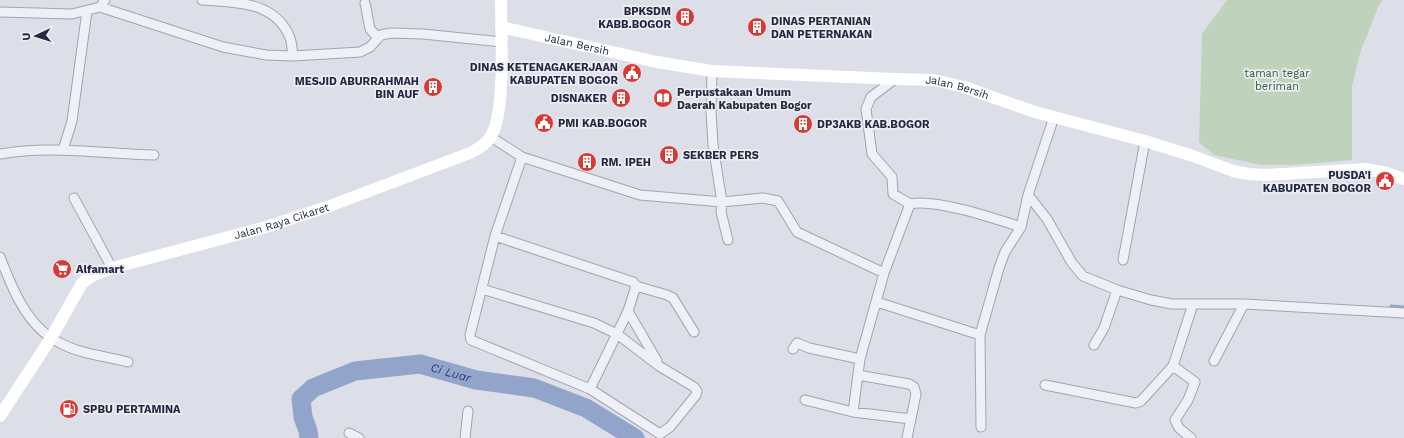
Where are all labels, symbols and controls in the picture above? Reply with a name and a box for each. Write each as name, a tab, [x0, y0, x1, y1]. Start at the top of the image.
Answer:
place label: BPKSDM KABB.BOGOR	[598, 5, 671, 31]
building icon: BPKSDM KABB.BOGOR	[674, 6, 696, 28]
place label: DINAS PERTANIAN DAN PETERNAKAN	[771, 15, 872, 41]
north arrow	[16, 16, 56, 56]
building icon: DINAS PERTANIAN DAN PETERNAKAN	[746, 16, 768, 38]
street label: Jalan Bersih	[543, 31, 611, 58]
text: U	[20, 32, 33, 41]
place label: DINAS KETENAGAKERJAAN KABUPATEN BOGOR	[470, 61, 618, 87]
public building icon: DINAS KETENAGAKERJAAN KABUPATEN BOGOR	[621, 62, 643, 84]
park label: taman tegar beriman	[1244, 67, 1310, 93]
street label: Jalan Bersih	[925, 74, 991, 102]
place label: MESJID ABURRAHMAH BIN AUF	[295, 75, 419, 101]
building icon: MESJID ABURRAHMAH BIN AUF	[422, 76, 444, 98]
place label: Perpustakaan Umum Daerah Kabupaten Bogor	[677, 86, 812, 112]
building icon: DISNAKER	[610, 87, 632, 109]
library icon: Perpustakaan Umum Daerah Kabupaten Bogor	[652, 87, 674, 109]
place label: DISNAKER	[551, 92, 607, 105]
public building icon: PMI KAB.BOGOR	[533, 112, 555, 134]
building icon: DP3AKB KAB.BOGOR	[792, 113, 814, 135]
place label: PMI KAB.BOGOR	[558, 117, 648, 130]
place label: DP3AKB KAB.BOGOR	[817, 118, 930, 131]
building icon: SEKBER PERS	[658, 144, 680, 166]
place label: SEKBER PERS	[683, 149, 759, 162]
building icon: RM. IPEH	[576, 151, 598, 173]
place label: RM. IPEH	[601, 156, 651, 169]
place label: PUSDA'I KABUPATEN BOGOR	[1263, 169, 1371, 195]
public building icon: PUSDA'I KABUPATEN BOGOR	[1374, 170, 1396, 192]
street label: Jalan Raya Cikaret	[233, 201, 331, 242]
supermarket icon: Alfamart	[51, 258, 73, 280]
place label: Alfamart	[76, 263, 124, 276]
water label: Ci Luar	[429, 360, 474, 386]
fuel station icon: SPBU PERTAMINA	[58, 398, 80, 420]
place label: SPBU PERTAMINA	[83, 403, 181, 416]

